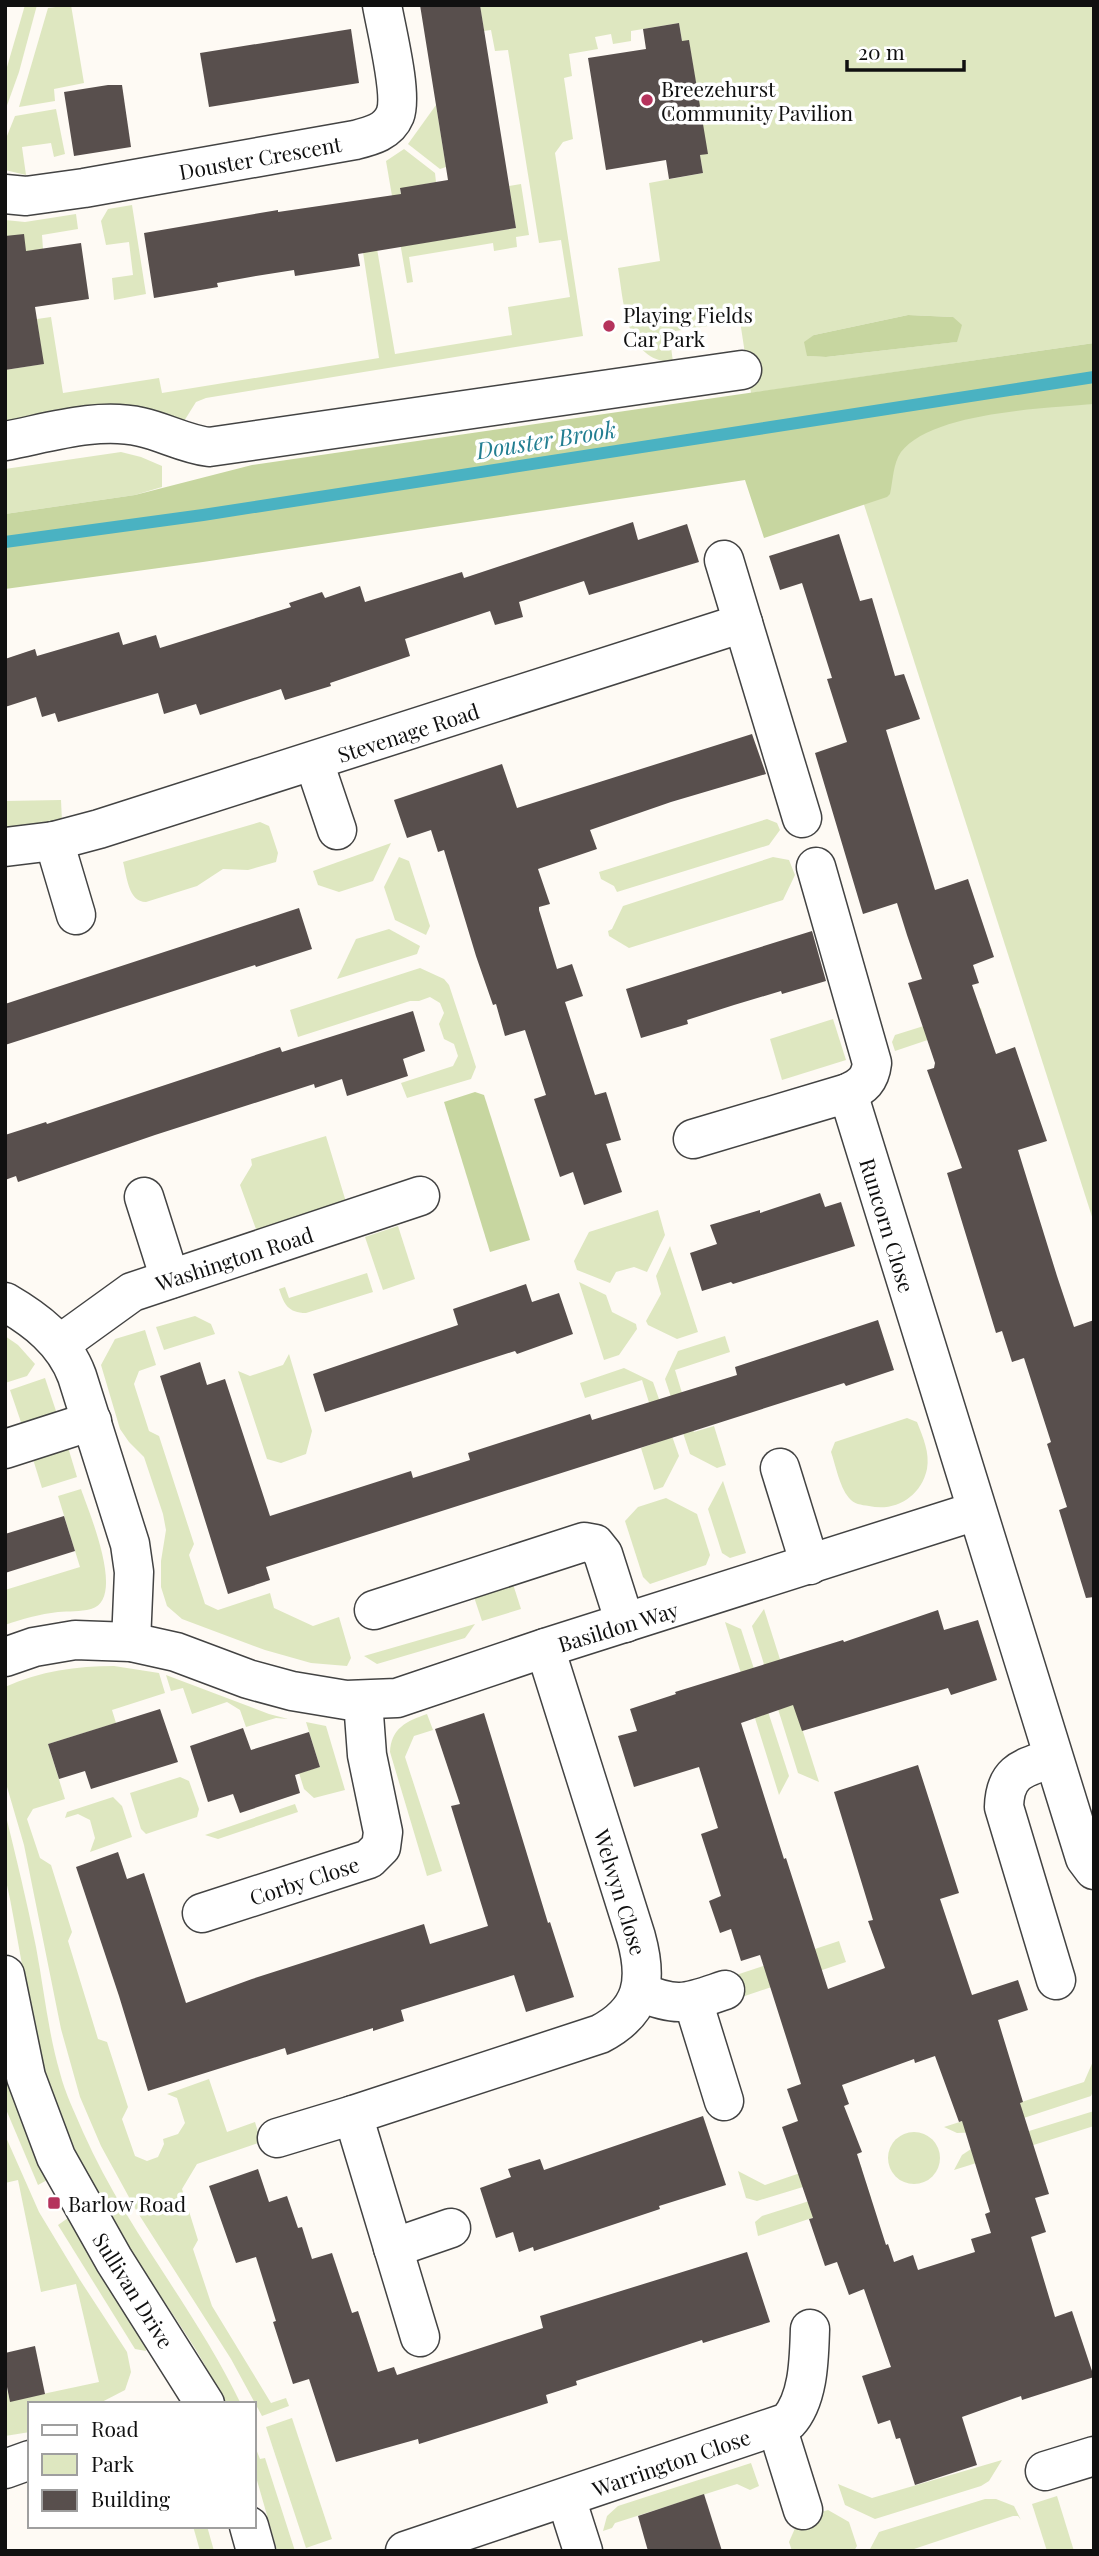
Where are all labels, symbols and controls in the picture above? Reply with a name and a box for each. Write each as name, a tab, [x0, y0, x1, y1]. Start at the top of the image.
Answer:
scale bar	[847, 28, 964, 72]
text: 20 m	[858, 37, 905, 65]
place label: Breezehurst Community Pavilion	[661, 74, 853, 126]
marker: Breezehurst Community Pavilion	[639, 92, 655, 108]
street label: Douster Crescent	[176, 129, 344, 185]
place label: Playing Fields Car Park	[623, 300, 753, 352]
marker: Playing Fields Car Park	[601, 318, 617, 334]
water label: Douster Brook	[473, 413, 618, 466]
street label: Stevenage Road	[334, 696, 482, 768]
street label: Runcorn Close	[854, 1154, 922, 1296]
street label: Washington Road	[151, 1219, 316, 1297]
street label: Basildon Way	[554, 1594, 682, 1658]
street label: Welwyn Close	[588, 1825, 653, 1958]
street label: Corby Close	[246, 1849, 362, 1911]
place label: Barlow Road	[68, 2189, 186, 2217]
marker: Barlow Road	[46, 2195, 62, 2211]
street label: Sullivan Drive	[87, 2227, 181, 2353]
legend	[28, 2402, 256, 2528]
text: Road	[91, 2414, 139, 2442]
street label: Warrington Close	[587, 2422, 754, 2502]
text: Park	[91, 2449, 135, 2477]
text: Building	[91, 2484, 170, 2512]

